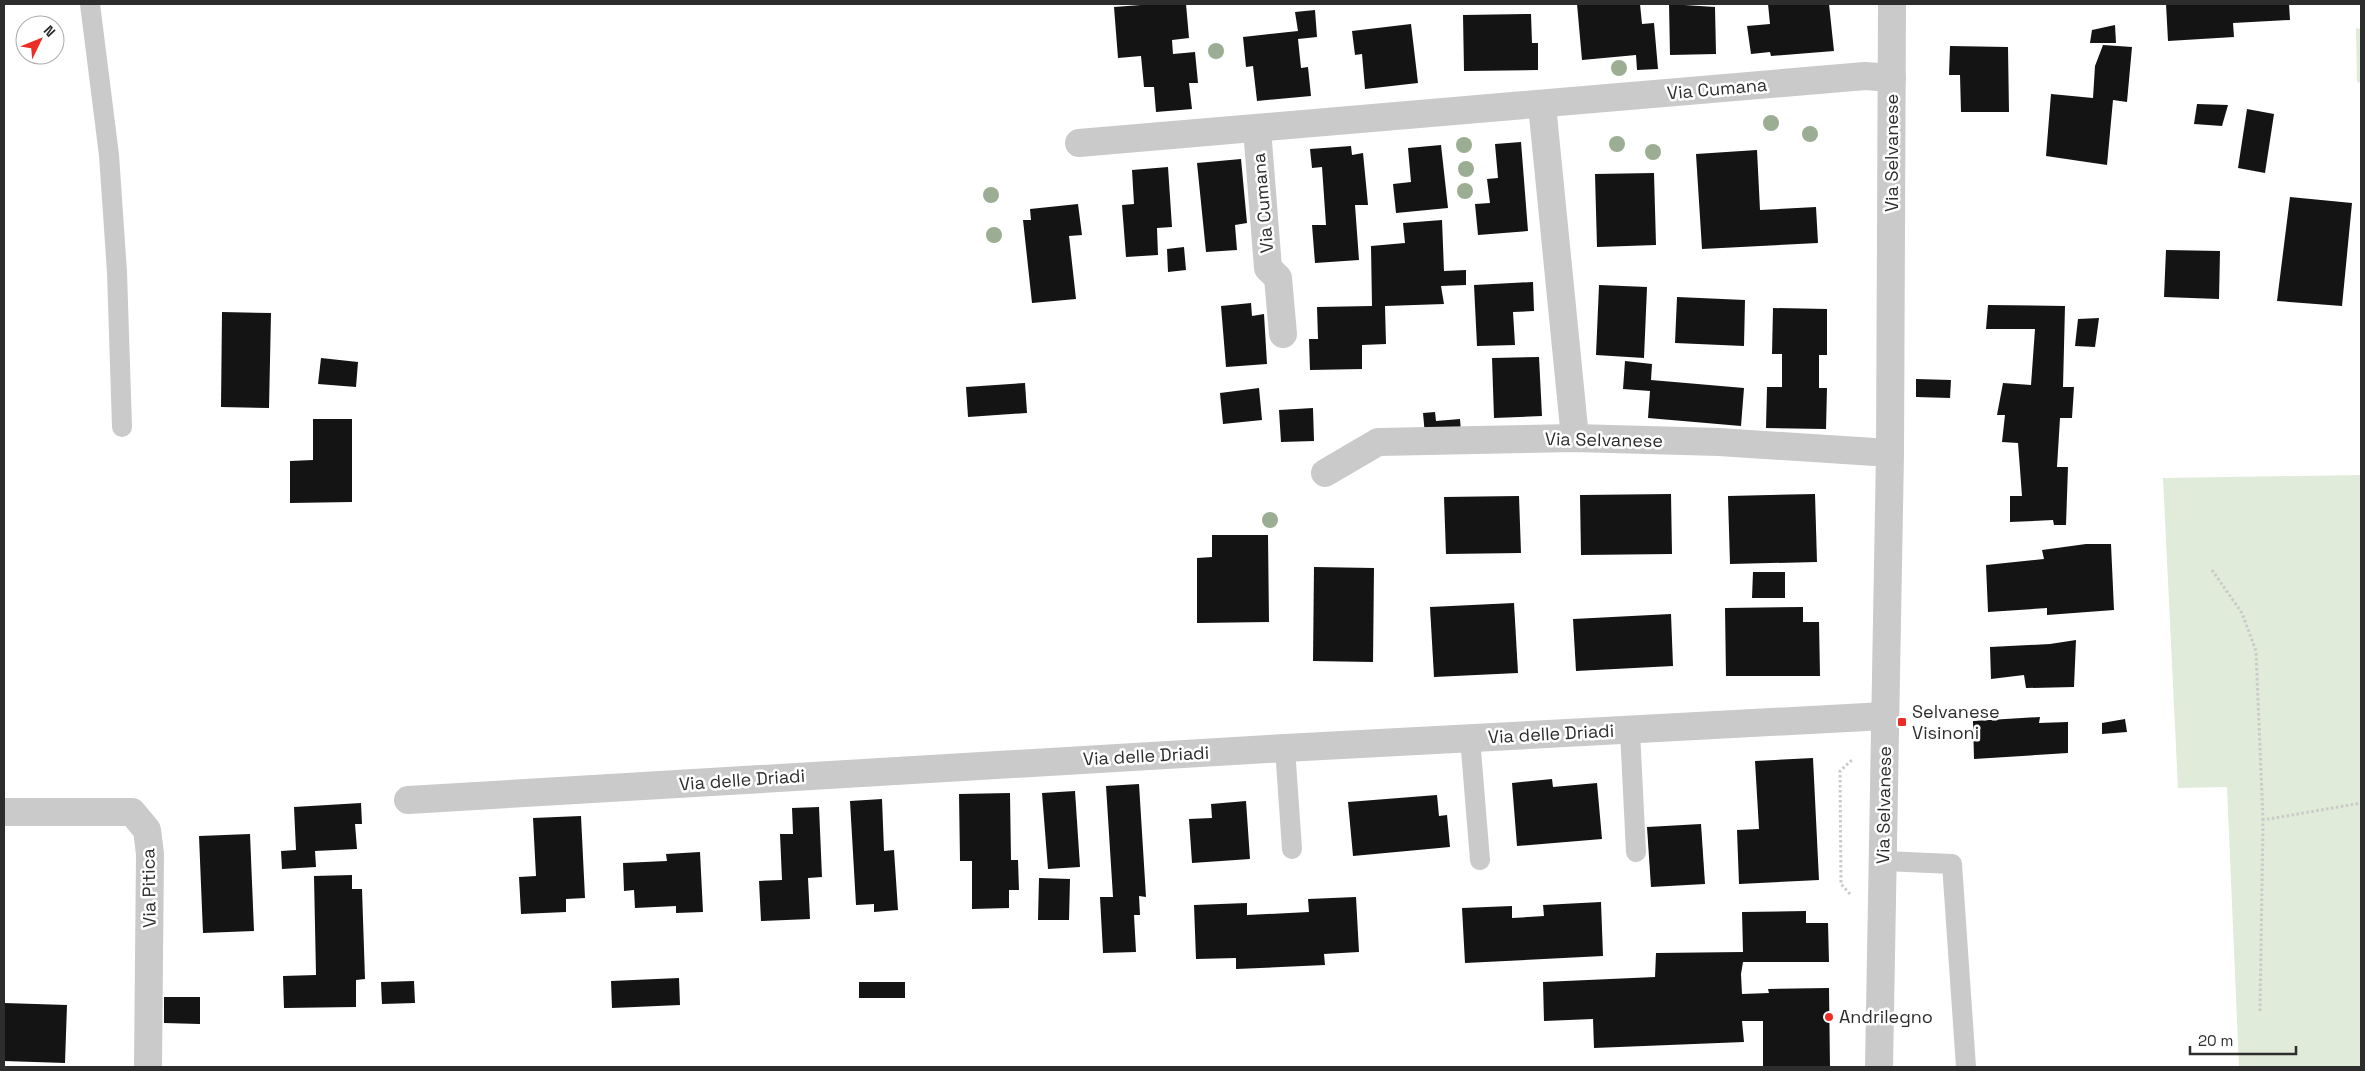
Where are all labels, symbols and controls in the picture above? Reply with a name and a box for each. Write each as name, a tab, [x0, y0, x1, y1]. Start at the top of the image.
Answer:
north arrow	[15, 15, 65, 65]
text: N	[40, 22, 59, 41]
street label: Via Cumana	[1666, 73, 1768, 104]
street label: Via Selvanese	[1880, 94, 1903, 212]
street label: Via Cumana	[1247, 152, 1278, 254]
street label: Via Selvanese	[1545, 427, 1663, 452]
place label: Selvanese Visinoni	[1912, 700, 2000, 744]
marker: Selvanese Visinoni	[1896, 716, 1908, 728]
street label: Via delle Driadi	[1487, 719, 1615, 748]
street label: Via delle Driadi	[1082, 741, 1210, 770]
street label: Via Selvanese	[1871, 746, 1896, 864]
street label: Via delle Driadi	[678, 764, 806, 795]
street label: Via Pitica	[136, 848, 161, 928]
place label: Andrilegno	[1839, 1005, 1933, 1028]
marker: Andrilegno	[1823, 1011, 1835, 1023]
scale bar	[2190, 1024, 2296, 1056]
text: 20 m	[2198, 1031, 2233, 1050]

